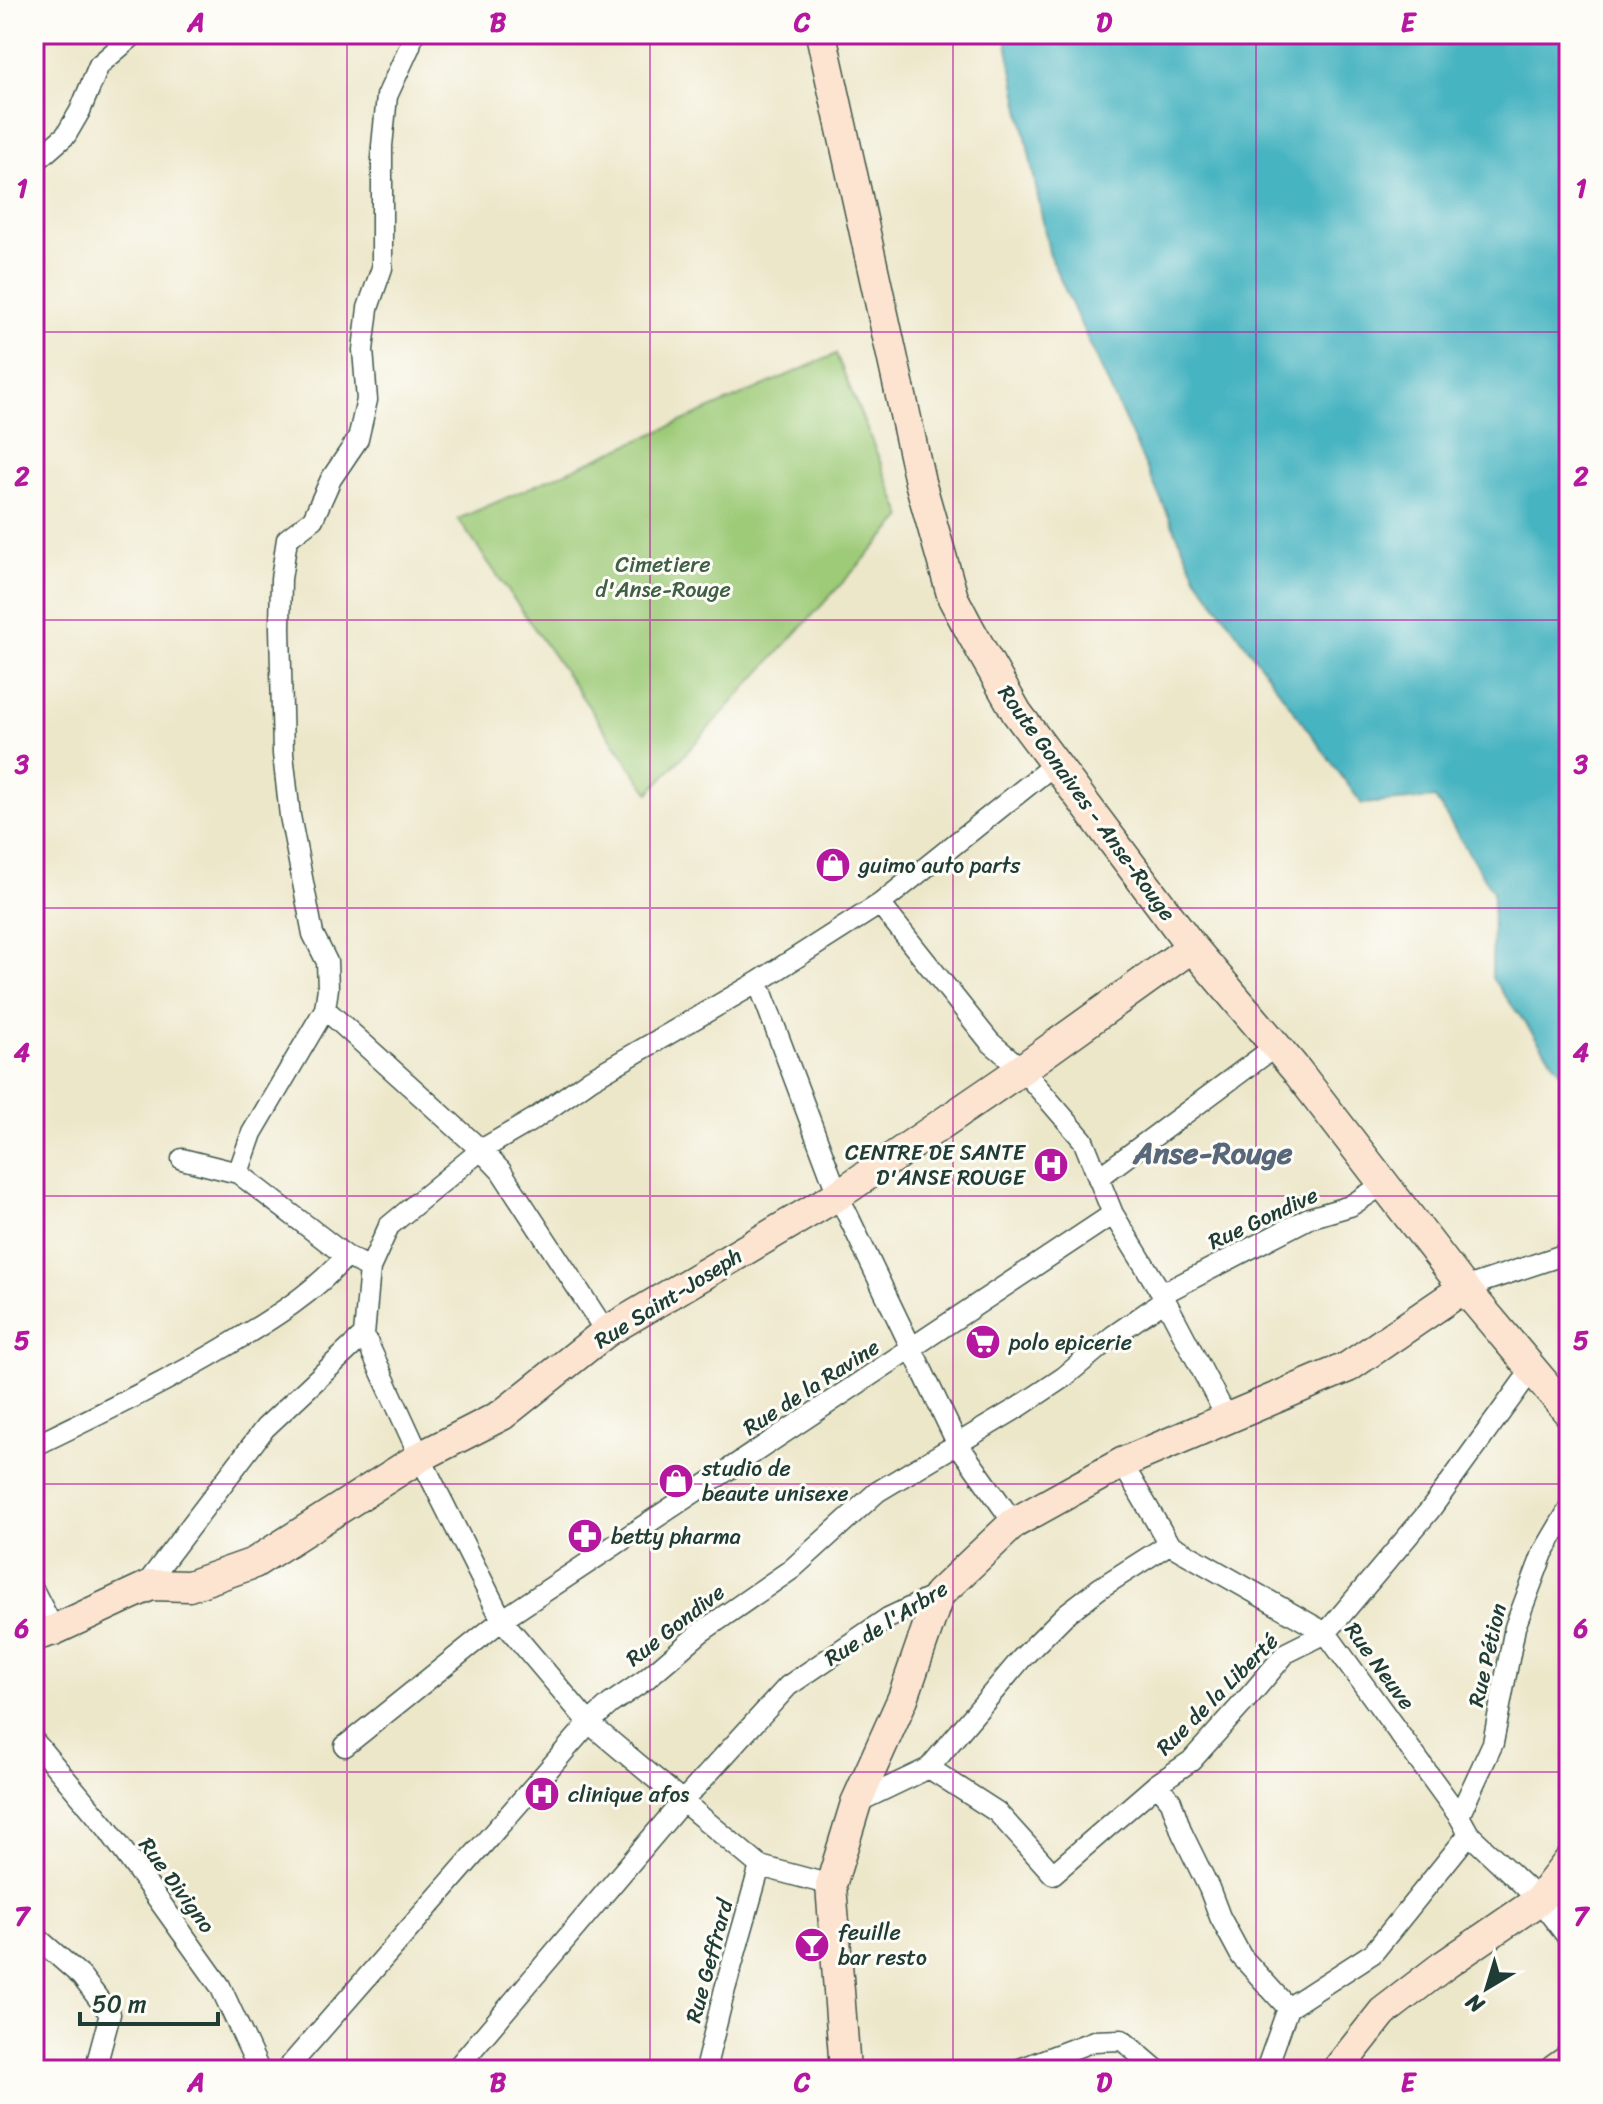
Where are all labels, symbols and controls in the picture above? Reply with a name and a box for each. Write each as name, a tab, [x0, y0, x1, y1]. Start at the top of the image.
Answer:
text: A	[186, 0, 205, 45]
text: B	[490, 0, 507, 45]
text: C	[793, 0, 811, 45]
text: D	[1096, 0, 1112, 45]
text: E	[1401, 0, 1418, 45]
text: 1	[16, 165, 28, 211]
text: 1	[1575, 165, 1587, 211]
text: 2	[13, 453, 30, 499]
text: 2	[1572, 453, 1589, 499]
park label: Cimetiere d'Anse-Rouge	[595, 545, 731, 609]
street label: Route Gonaives - Anse-Rouge	[987, 676, 1187, 930]
text: 3	[14, 741, 30, 787]
text: 3	[1573, 741, 1589, 787]
shop icon: guimo auto parts	[814, 846, 852, 884]
place label: guimo auto parts	[857, 846, 1021, 885]
text: 4	[14, 1029, 30, 1075]
text: 4	[1573, 1029, 1589, 1075]
district label: Anse-Rouge	[1131, 1126, 1293, 1180]
place label: CENTRE DE SANTE D'ANSE ROUGE	[845, 1133, 1027, 1197]
hospital icon: CENTRE DE SANTE D'ANSE ROUGE	[1032, 1146, 1070, 1184]
street label: Rue Gondive	[1201, 1175, 1325, 1261]
street label: Rue Saint-Joseph	[586, 1237, 750, 1359]
text: 5	[14, 1317, 30, 1363]
text: 5	[1573, 1317, 1589, 1363]
supermarket icon: polo epicerie	[964, 1323, 1002, 1361]
place label: polo epicerie	[1008, 1323, 1132, 1362]
street label: Rue de la Ravine	[735, 1328, 887, 1446]
place label: studio de beaute unisexe	[701, 1449, 849, 1513]
shop icon: studio de beaute unisexe	[657, 1462, 695, 1500]
pharmacy icon: betty pharma	[566, 1517, 604, 1555]
place label: betty pharma	[611, 1517, 741, 1556]
street label: Rue de l'Arbre	[816, 1569, 956, 1677]
street label: Rue Gondive	[617, 1573, 733, 1677]
street label: Rue Pétion	[1456, 1599, 1518, 1711]
text: 6	[14, 1605, 30, 1651]
text: 6	[1573, 1605, 1589, 1651]
street label: Rue Neuve	[1334, 1613, 1426, 1719]
street label: Rue de la Liberté	[1146, 1623, 1288, 1765]
hospital icon: clinique afos	[523, 1775, 561, 1813]
place label: clinique afos	[568, 1775, 689, 1814]
street label: Rue Divigno	[128, 1828, 226, 1942]
text: 7	[15, 1893, 32, 1939]
street label: Rue Geffrard	[674, 1893, 745, 2027]
text: 7	[1574, 1893, 1591, 1939]
place label: feuille bar resto	[838, 1913, 927, 1977]
bar icon: feuille bar resto	[793, 1926, 831, 1964]
north arrow	[1447, 1948, 1527, 2028]
scale bar	[80, 1976, 218, 2026]
text: 50 m	[92, 1983, 147, 2025]
text: N	[1456, 1983, 1494, 2024]
text: A	[186, 2059, 205, 2104]
text: B	[490, 2059, 507, 2104]
text: C	[793, 2059, 811, 2104]
text: D	[1096, 2059, 1112, 2104]
text: E	[1401, 2059, 1418, 2104]

